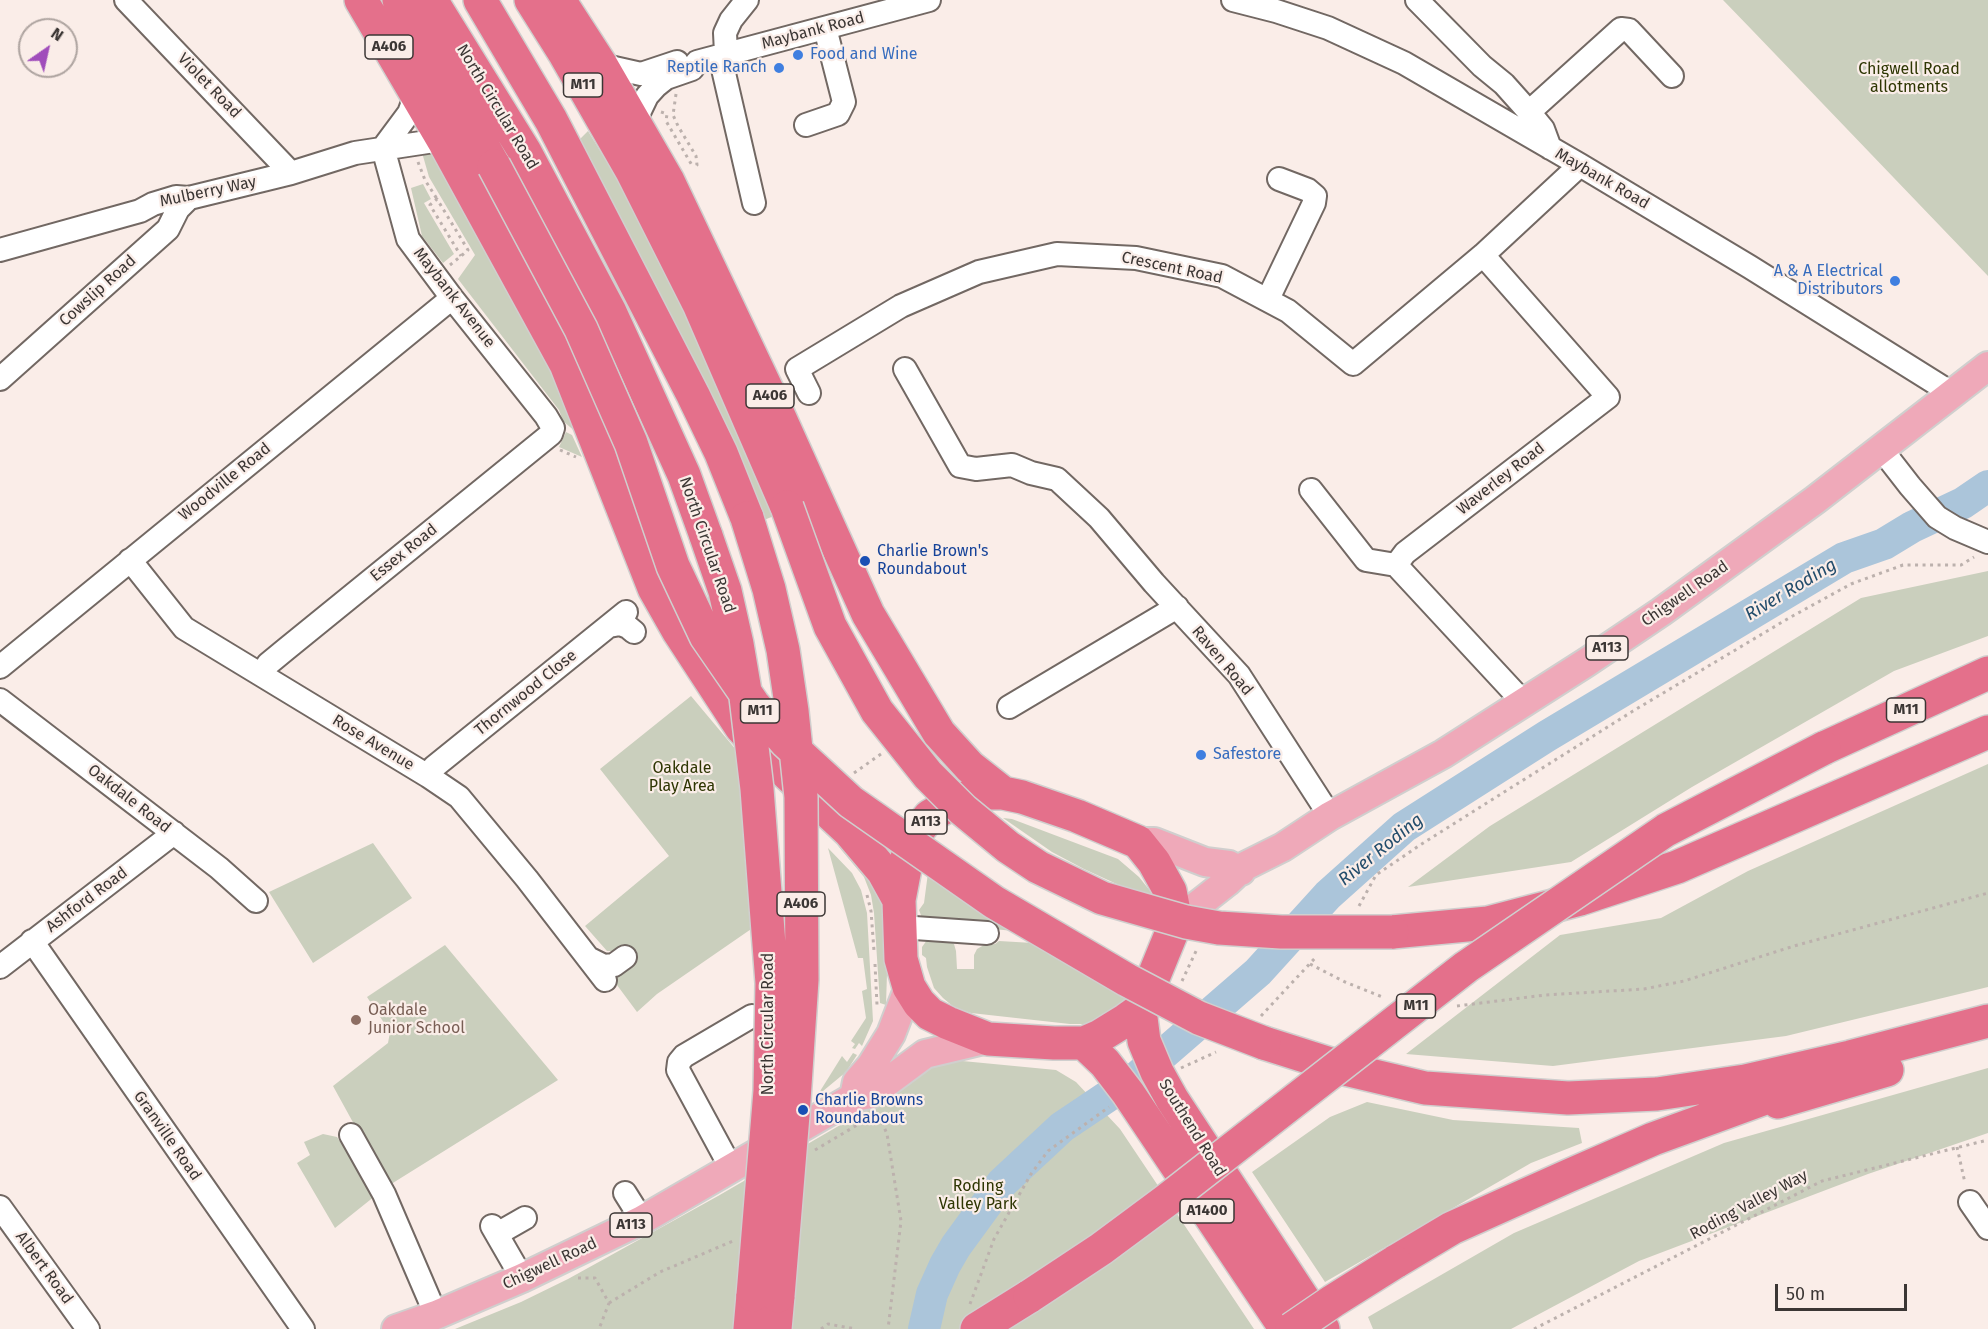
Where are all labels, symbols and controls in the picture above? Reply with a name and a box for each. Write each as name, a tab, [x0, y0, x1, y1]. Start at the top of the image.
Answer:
street label: Maybank Road	[760, 8, 866, 54]
north arrow	[18, 18, 78, 78]
text: N	[48, 23, 67, 45]
road number: A406	[365, 35, 413, 59]
street label: North Circular Road	[452, 41, 542, 173]
place label: Food and Wine	[810, 45, 918, 65]
marker: Food and Wine	[791, 48, 805, 62]
street label: Violet Road	[173, 49, 245, 123]
place label: Reptile Ranch	[667, 58, 767, 78]
park label: Chigwell Road allotments	[1858, 60, 1960, 98]
marker: Reptile Ranch	[772, 61, 786, 75]
road number: M11	[564, 73, 602, 97]
street label: Maybank Road	[1552, 144, 1652, 214]
street label: Mulberry Way	[158, 172, 258, 212]
street label: Maybank Avenue	[409, 244, 499, 352]
street label: Crescent Road	[1120, 248, 1224, 288]
street label: Cowslip Road	[56, 251, 140, 331]
place label: A & A Electrical Distributors	[1774, 262, 1883, 300]
marker: A & A Electrical Distributors	[1888, 274, 1902, 288]
road number: A406	[746, 384, 794, 408]
street label: Woodville Road	[175, 439, 275, 525]
street label: Waverley Road	[1453, 439, 1549, 519]
street label: North Circular Road	[675, 475, 739, 615]
street label: Essex Road	[367, 520, 441, 586]
place label: Charlie Brown's Roundabout	[877, 542, 988, 580]
marker: Charlie Brown's Roundabout	[858, 554, 872, 568]
water label: River Roding	[1741, 554, 1841, 626]
street label: Chigwell Road	[1638, 557, 1732, 631]
street label: Raven Road	[1187, 622, 1257, 700]
road number: A113	[1586, 636, 1628, 660]
street label: Thornwood Close	[471, 646, 581, 740]
road number: M11	[1886, 698, 1926, 722]
road number: M11	[740, 699, 780, 723]
street label: Rose Avenue	[328, 711, 418, 775]
place label: Safestore	[1213, 745, 1281, 765]
marker: Safestore	[1194, 748, 1208, 762]
park label: Oakdale Play Area	[649, 759, 715, 797]
street label: Oakdale Road	[84, 761, 174, 837]
water label: River Roding	[1334, 809, 1428, 891]
road number: A113	[905, 810, 947, 834]
street label: Ashford Road	[43, 863, 131, 937]
road number: A406	[777, 892, 825, 916]
street label: North Circular Road	[759, 953, 779, 1095]
road number: M11	[1396, 994, 1436, 1018]
place label: Oakdale Junior School	[368, 1001, 465, 1039]
marker: Oakdale Junior School	[349, 1013, 363, 1027]
street label: Southend Road	[1154, 1076, 1230, 1180]
street label: Granville Road	[129, 1087, 205, 1185]
place label: Charlie Browns Roundabout	[815, 1091, 923, 1129]
marker: Charlie Browns Roundabout	[796, 1103, 810, 1117]
street label: Roding Valley Way	[1687, 1166, 1811, 1244]
park label: Roding Valley Park	[939, 1177, 1017, 1215]
road number: A1400	[1180, 1199, 1234, 1223]
road number: A113	[610, 1213, 652, 1237]
street label: Albert Road	[11, 1228, 77, 1308]
street label: Chigwell Road	[500, 1234, 600, 1294]
scale bar	[1778, 1272, 1910, 1310]
text: 50 m	[1786, 1283, 1825, 1305]

